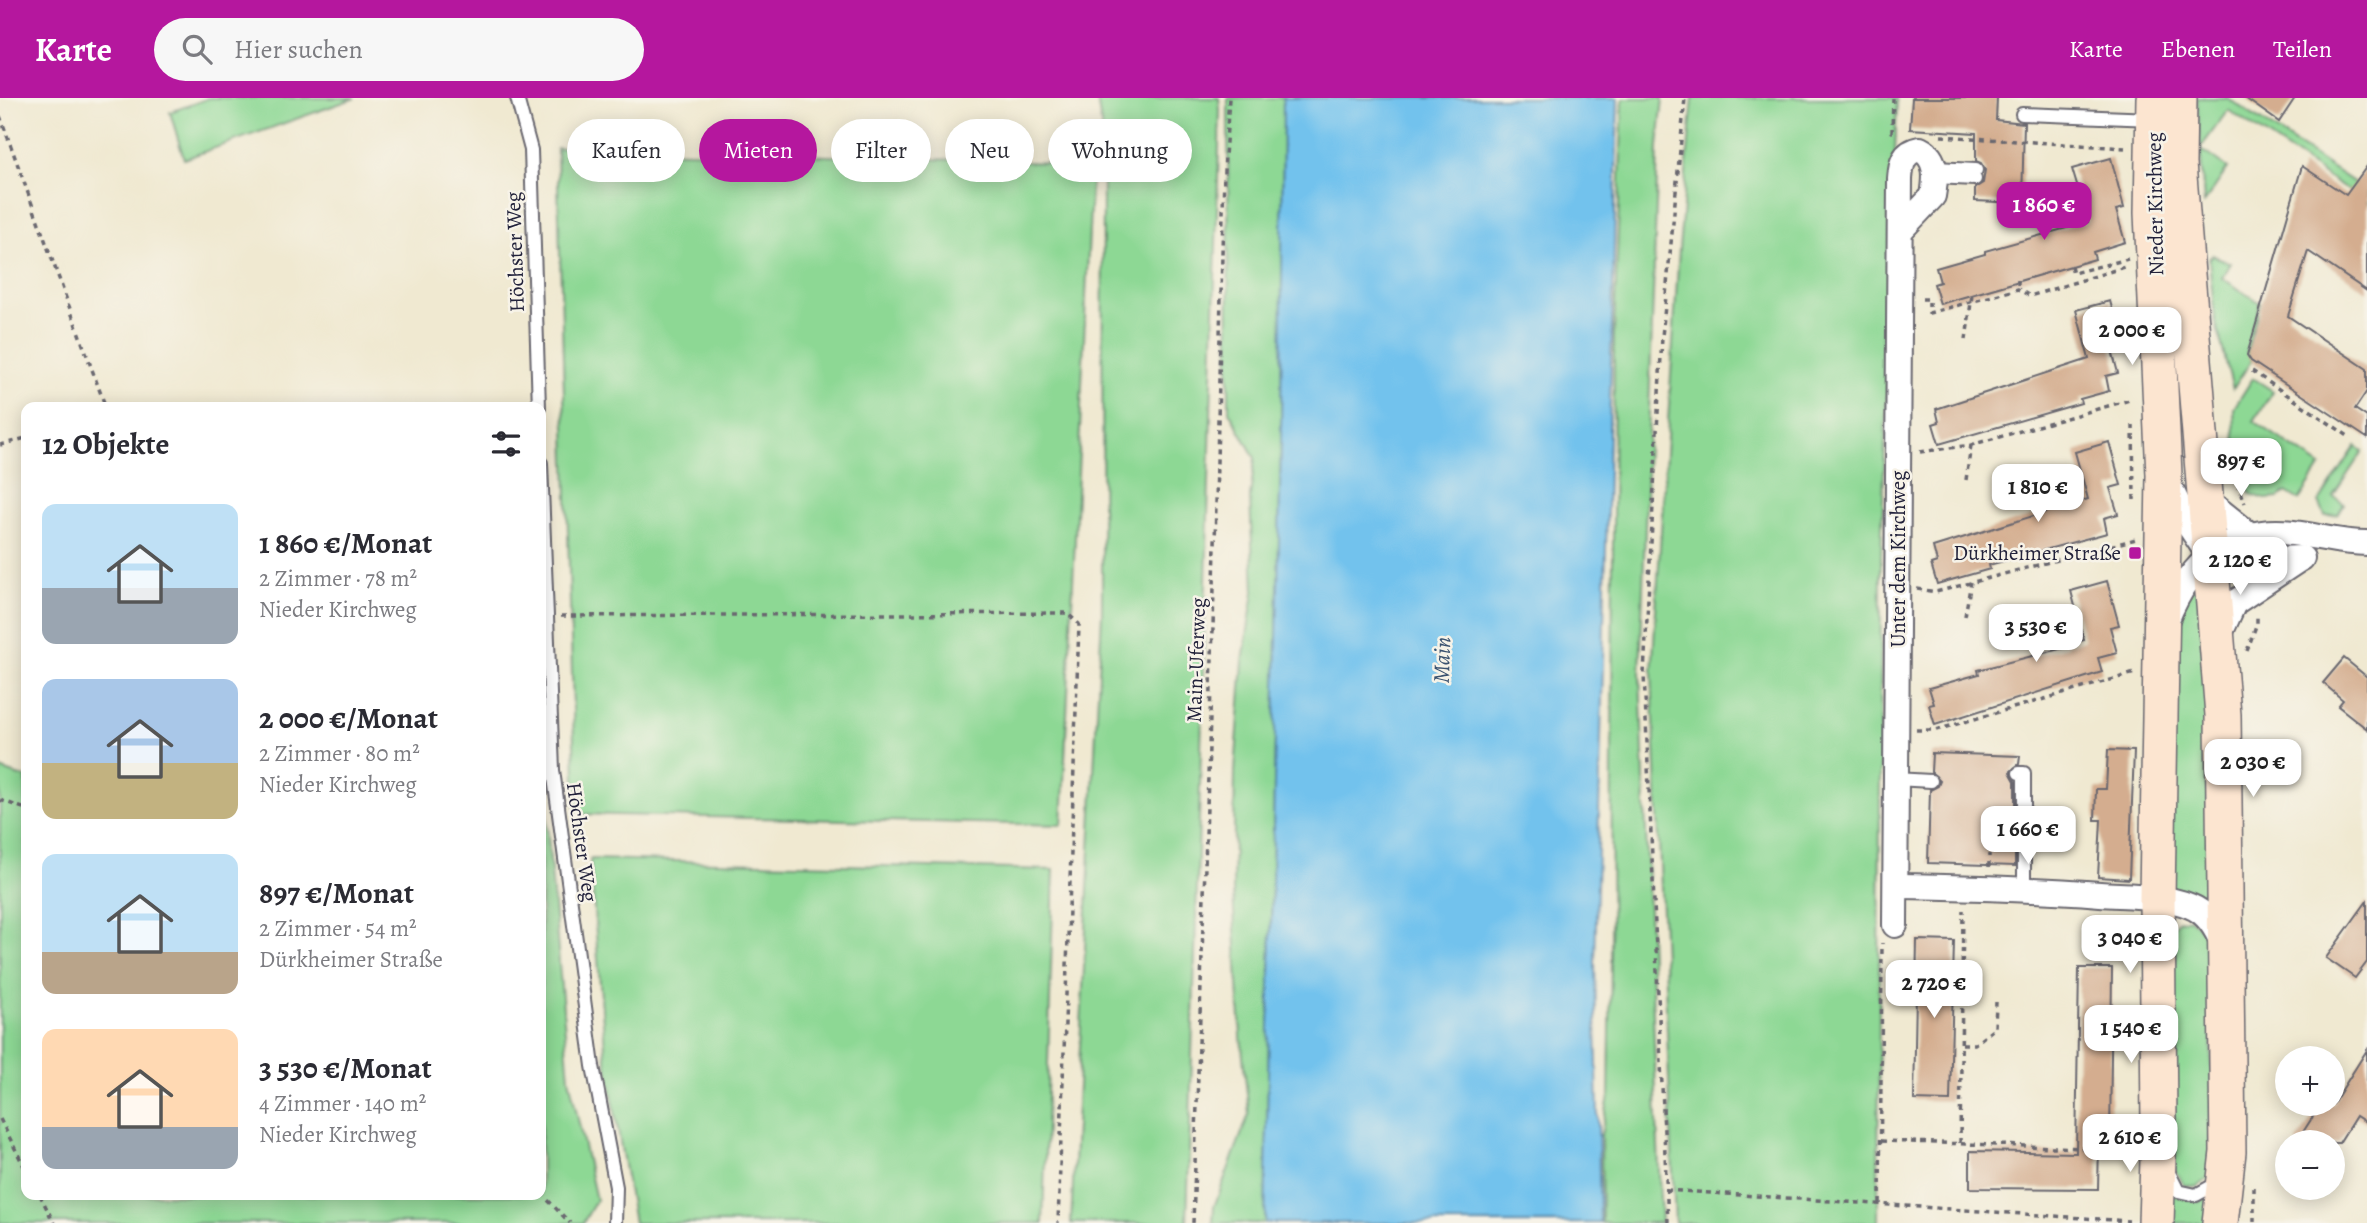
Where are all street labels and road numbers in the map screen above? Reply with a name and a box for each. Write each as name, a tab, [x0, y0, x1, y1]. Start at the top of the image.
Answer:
street label: Nieder Kirchweg	[2140, 131, 2170, 276]
street label: Höchster Weg	[499, 191, 531, 313]
street label: Unter dem Kirchweg	[1884, 470, 1912, 648]
street label: Main-Uferweg	[1180, 597, 1212, 723]
street label: Höchster Weg	[560, 780, 604, 904]

